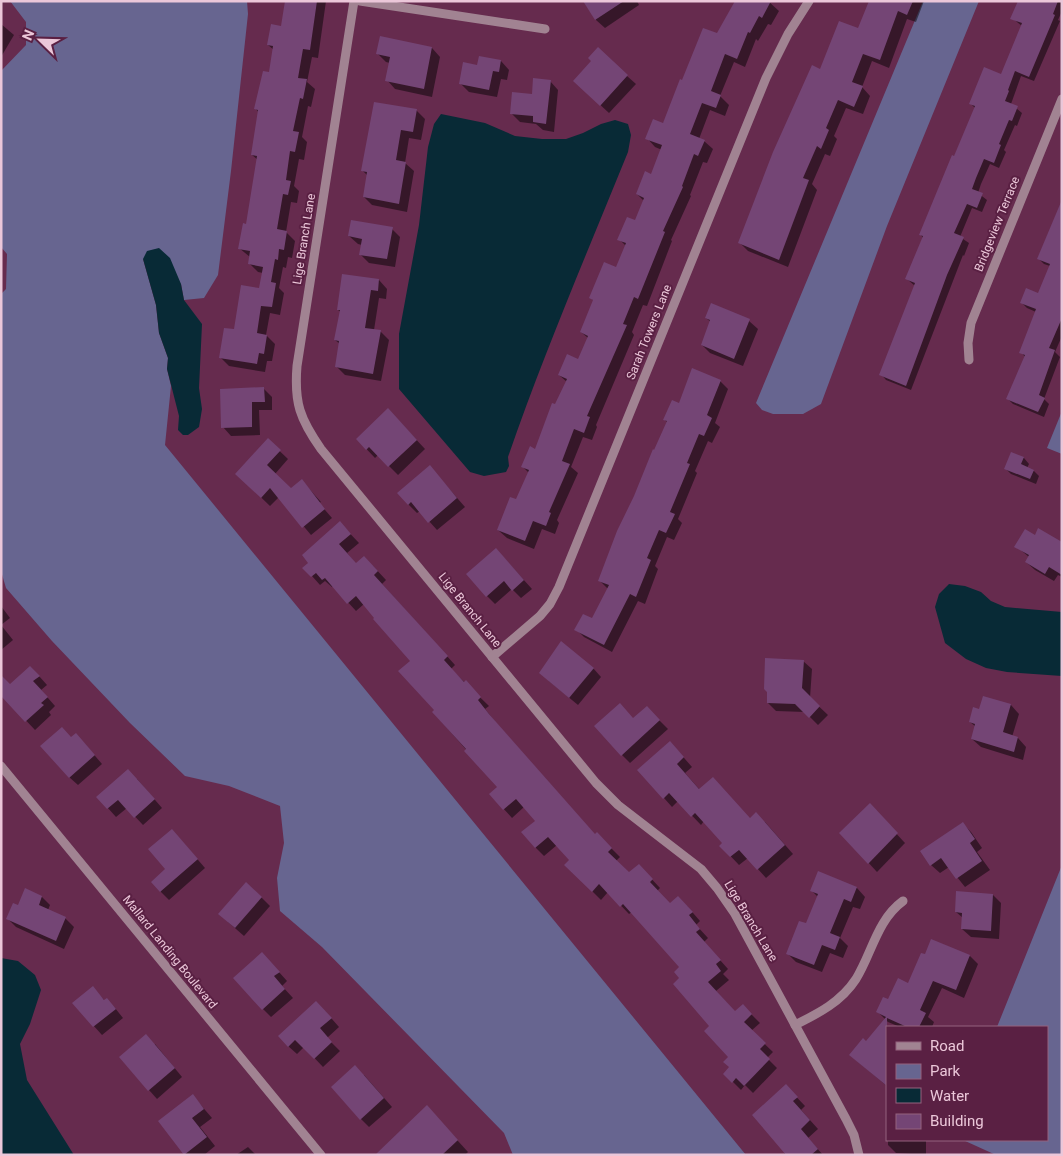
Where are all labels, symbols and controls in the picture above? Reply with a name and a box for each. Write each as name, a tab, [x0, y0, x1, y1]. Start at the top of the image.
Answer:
north arrow	[15, 15, 65, 65]
text: N	[19, 27, 37, 43]
street label: Bridgeview Terrace	[972, 174, 1022, 274]
street label: Lige Branch Lane	[290, 193, 318, 285]
street label: Sarah Towers Lane	[624, 282, 674, 382]
street label: Lige Branch Lane	[436, 570, 504, 650]
street label: Lige Branch Lane	[721, 878, 781, 964]
street label: Mallard Landing Boulevard	[120, 892, 220, 1012]
legend	[886, 1026, 1048, 1141]
text: Road	[930, 1037, 964, 1055]
text: Park	[930, 1062, 961, 1080]
text: Water	[930, 1087, 969, 1105]
text: Building	[930, 1112, 984, 1130]

